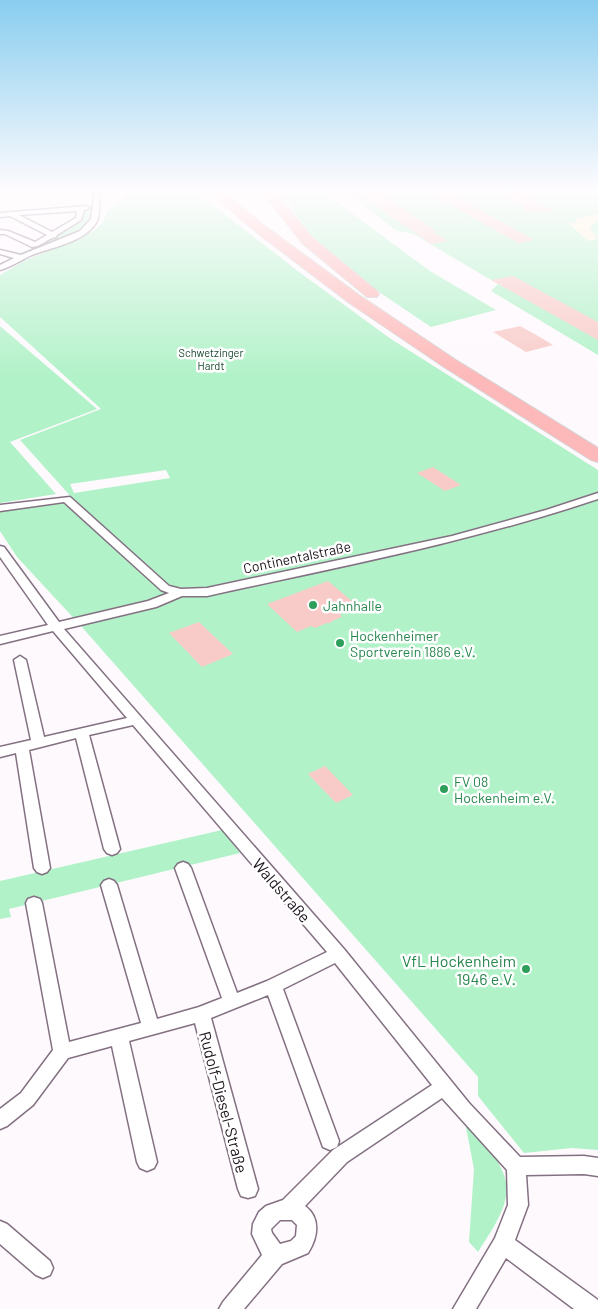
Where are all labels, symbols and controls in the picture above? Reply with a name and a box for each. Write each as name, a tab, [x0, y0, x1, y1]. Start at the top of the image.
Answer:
park label: Schwetzinger Hardt	[179, 346, 243, 372]
street label: Continentalstraße	[242, 537, 352, 577]
place label: Jahnhalle	[323, 597, 382, 614]
marker: Jahnhalle	[307, 599, 319, 611]
place label: Hockenheimer Sportverein 1886 e.V.	[350, 627, 476, 660]
marker: Hockenheimer Sportverein 1886 e.V.	[334, 637, 346, 649]
place label: FV 08 Hockenheim e.V.	[454, 773, 555, 806]
marker: FV 08 Hockenheim e.V.	[438, 783, 450, 795]
street label: Waldstraße	[249, 854, 315, 926]
place label: VfL Hockenheim 1946 e.V.	[402, 951, 516, 988]
marker: VfL Hockenheim 1946 e.V.	[520, 963, 532, 975]
street label: Rudolf-Diesel-Straße	[196, 1029, 252, 1175]

